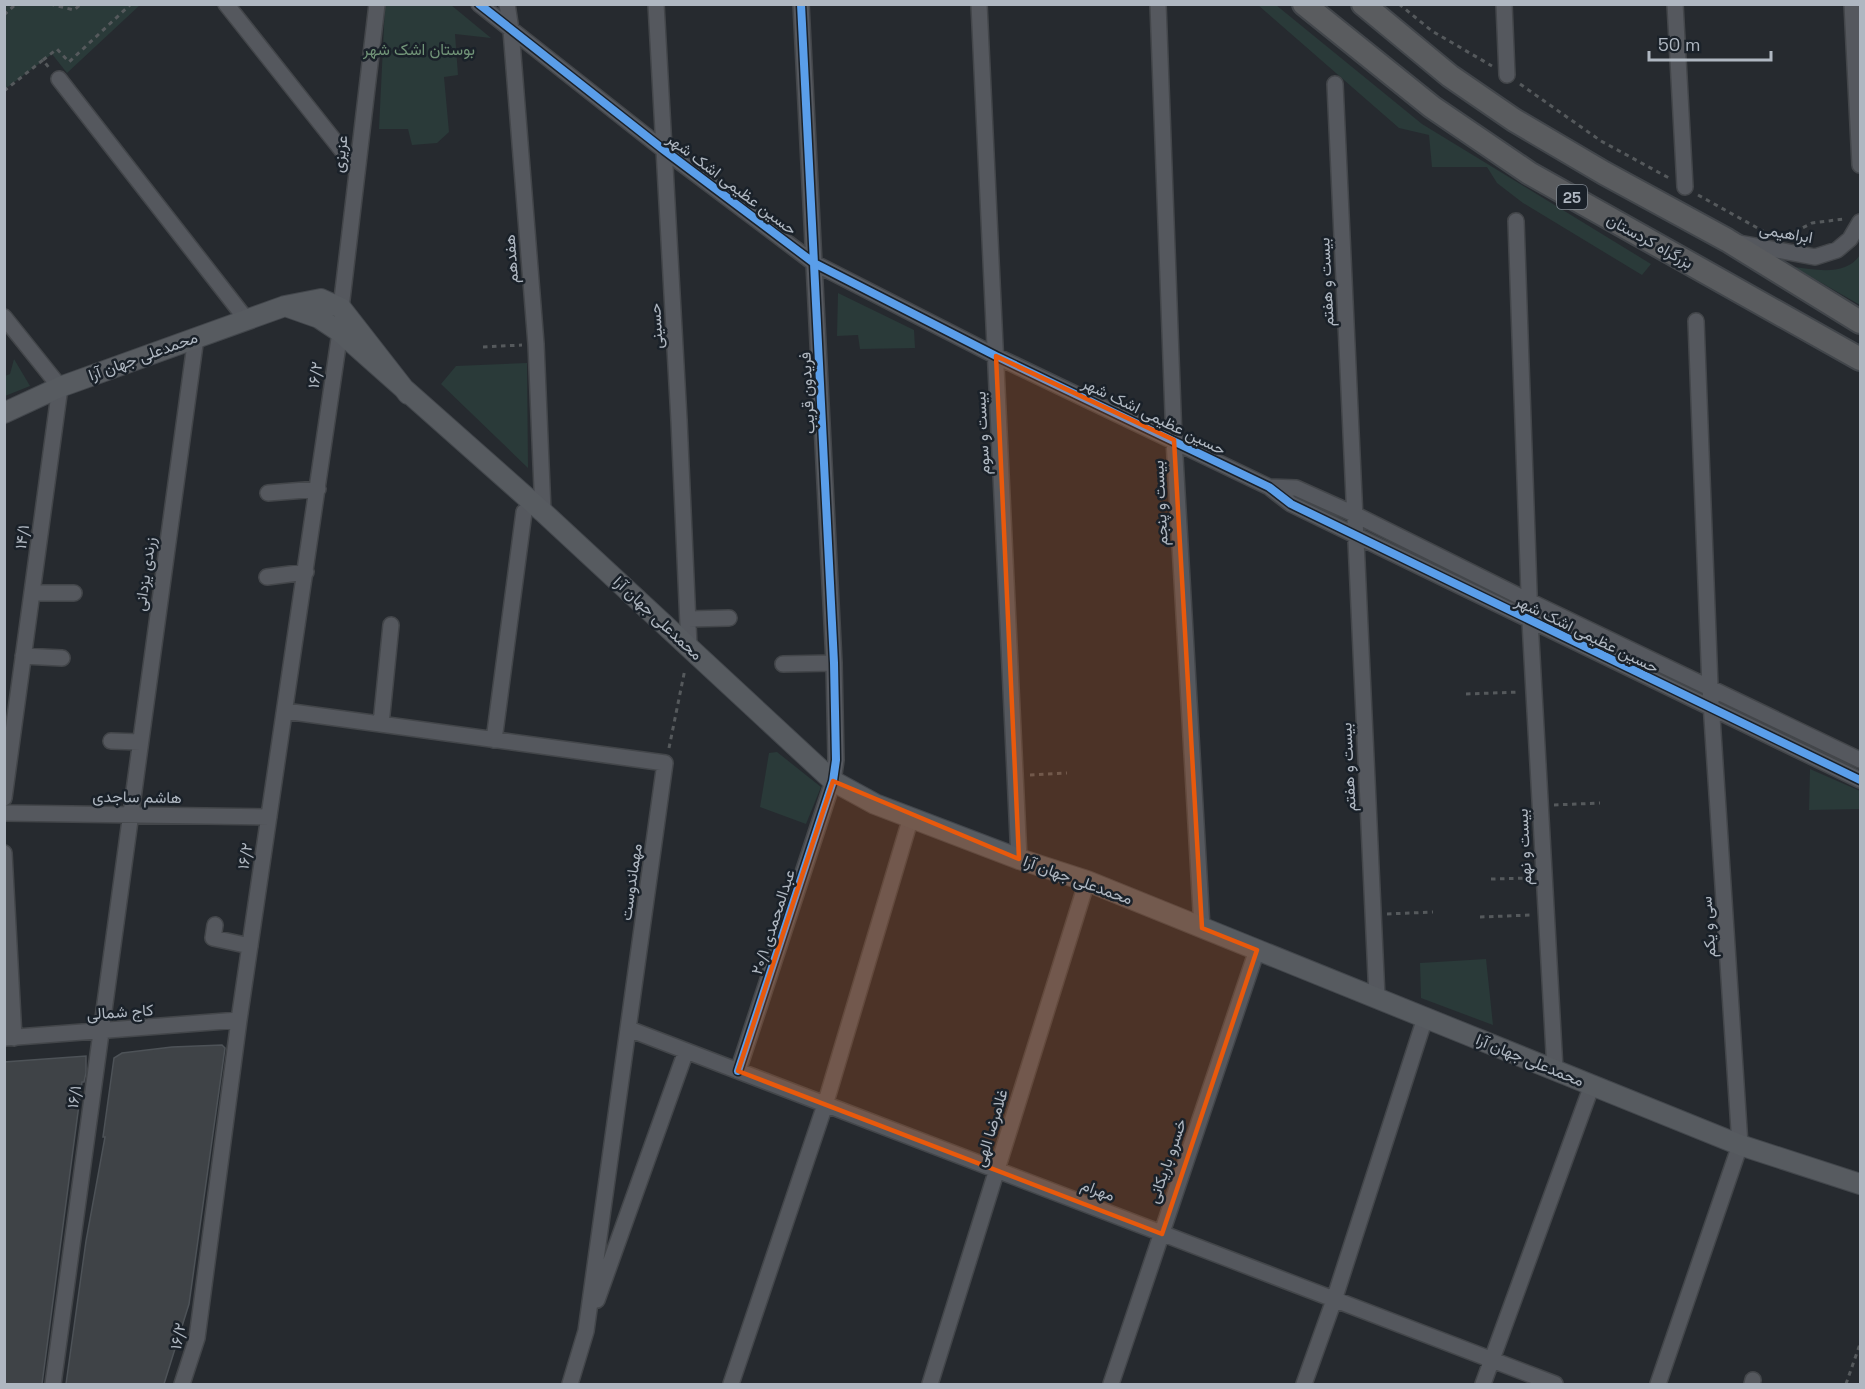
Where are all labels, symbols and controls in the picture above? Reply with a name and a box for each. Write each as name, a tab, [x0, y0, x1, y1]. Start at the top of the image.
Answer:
scale bar	[1649, 24, 1770, 62]
text: 50 m	[1658, 33, 1700, 56]
park label: بوستان اشک شهر	[362, 39, 475, 60]
street label: حسین عظیمی اشک شهر	[662, 128, 801, 240]
street label: عزیزی	[327, 134, 353, 174]
road number: 25	[1557, 185, 1587, 209]
street label: بزرگراه کردستان	[1603, 209, 1697, 273]
street label: ابراهیمی	[1758, 218, 1814, 248]
street label: هفدهم	[499, 234, 523, 284]
street label: بیست و هفتم	[1313, 237, 1339, 327]
street label: حسینی	[644, 302, 668, 349]
street label: محمدعلی جهان آرا	[86, 327, 200, 385]
street label: فریدون قریب	[794, 351, 820, 435]
street label: ۱۶/۲	[303, 360, 327, 390]
street label: حسین عظیمی اشک شهر	[1078, 372, 1230, 460]
street label: بیست و سوم	[969, 391, 995, 475]
street label: بیست و پنجم	[1147, 460, 1174, 546]
street label: ۱۴/۱	[10, 524, 34, 550]
street label: زرندی یزدانی	[129, 535, 161, 613]
street label: محمدعلی جهان آرا	[609, 571, 707, 665]
street label: حسین عظیمی اشک شهر	[1511, 590, 1663, 678]
street label: بیست و هفتم	[1335, 722, 1361, 812]
street label: هاشم ساجدی	[92, 786, 182, 808]
street label: بیست و نهم	[1512, 808, 1536, 886]
street label: ۱۶/۲	[233, 841, 257, 871]
street label: مهماندوست	[615, 842, 647, 922]
street label: محمدعلی جهان آرا	[1021, 851, 1135, 909]
street label: عبدالمحمدی ۲۰/۱	[746, 867, 800, 977]
street label: سی و یکم	[1695, 896, 1721, 958]
street label: کاج شمالی	[86, 999, 154, 1026]
street label: محمدعلی جهان آرا	[1473, 1029, 1587, 1091]
street label: ۱۶/۱	[62, 1084, 86, 1110]
street label: غلامرضا الهی	[969, 1086, 1013, 1170]
street label: خسرو باریکانی	[1143, 1116, 1191, 1206]
street label: مهرام	[1078, 1174, 1118, 1206]
street label: ۱۶/۲	[165, 1321, 191, 1351]

